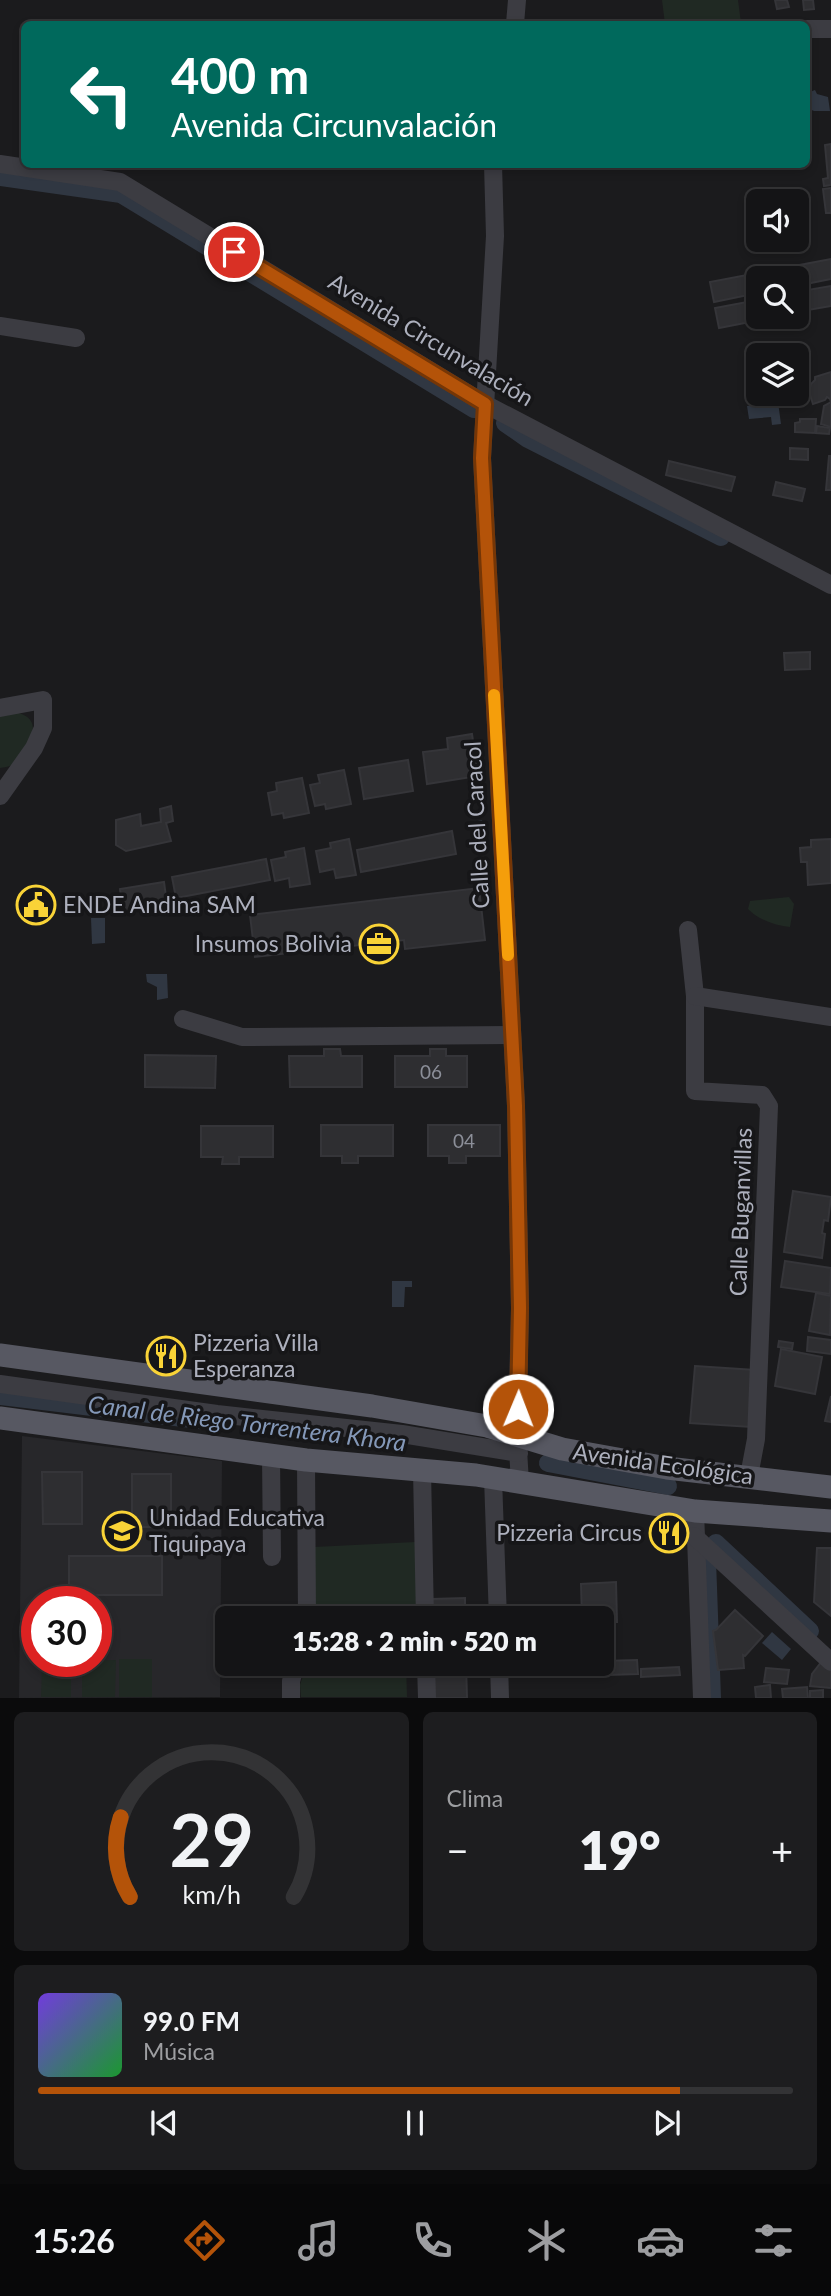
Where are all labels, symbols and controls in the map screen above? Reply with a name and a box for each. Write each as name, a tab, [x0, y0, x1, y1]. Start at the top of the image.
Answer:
text: 400 m	[171, 46, 309, 104]
icon: left	[56, 49, 147, 140]
text: Avenida Circunvalación	[171, 105, 497, 144]
map controls	[746, 189, 809, 406]
button: sound	[746, 189, 809, 252]
pin	[204, 222, 264, 282]
icon: arrive	[215, 233, 253, 271]
button: search	[746, 266, 809, 329]
street label: Avenida Circunvalación	[324, 267, 539, 411]
button: layers	[746, 343, 809, 406]
street label: Calle del Caracol	[458, 741, 494, 910]
public building icon: ENDE Andina SAM	[15, 884, 57, 926]
place label: ENDE Andina SAM	[63, 890, 256, 918]
office icon: Insumos Bolivia	[358, 923, 400, 965]
place label: Insumos Bolivia	[195, 929, 352, 957]
house number: 06	[420, 1060, 442, 1083]
street label: Calle Buganvillas	[723, 1127, 757, 1297]
house number: 04	[453, 1129, 475, 1152]
place label: Pizzeria Villa Esperanza	[193, 1328, 319, 1382]
restaurant icon: Pizzeria Villa Esperanza	[145, 1335, 187, 1377]
position arrow	[481, 1372, 555, 1446]
water label: Canal de Riego Torrentera Khora	[86, 1389, 408, 1456]
street label: Avenida Ecológica	[571, 1436, 755, 1490]
place label: Unidad Educativa Tiquipaya	[149, 1503, 325, 1557]
school or university icon: Unidad Educativa Tiquipaya	[101, 1510, 143, 1552]
restaurant icon: Pizzeria Circus	[648, 1512, 690, 1554]
place label: Pizzeria Circus	[496, 1518, 642, 1546]
speed limit sign: 30	[21, 1586, 112, 1677]
text: 15:28 · 2 min · 520 m	[292, 1625, 537, 1657]
text: Clima	[447, 1784, 503, 1812]
text: 29	[169, 1796, 253, 1884]
text: 19°	[579, 1819, 661, 1881]
text: −	[447, 1827, 469, 1873]
text: +	[771, 1827, 793, 1873]
text: km/h	[182, 1879, 241, 1909]
text: 99.0 FM	[143, 2005, 240, 2037]
text: Música	[143, 2037, 215, 2065]
icon: previous	[145, 2104, 183, 2142]
icon: pause	[396, 2104, 434, 2142]
icon: next	[648, 2104, 686, 2142]
icon: directions	[180, 2216, 229, 2265]
icon: music	[294, 2216, 343, 2265]
icon: phone	[408, 2216, 457, 2265]
icon: climate	[522, 2216, 571, 2265]
icon: car	[636, 2216, 685, 2265]
icon: filters	[749, 2216, 798, 2265]
text: 15:26	[32, 2221, 115, 2260]

